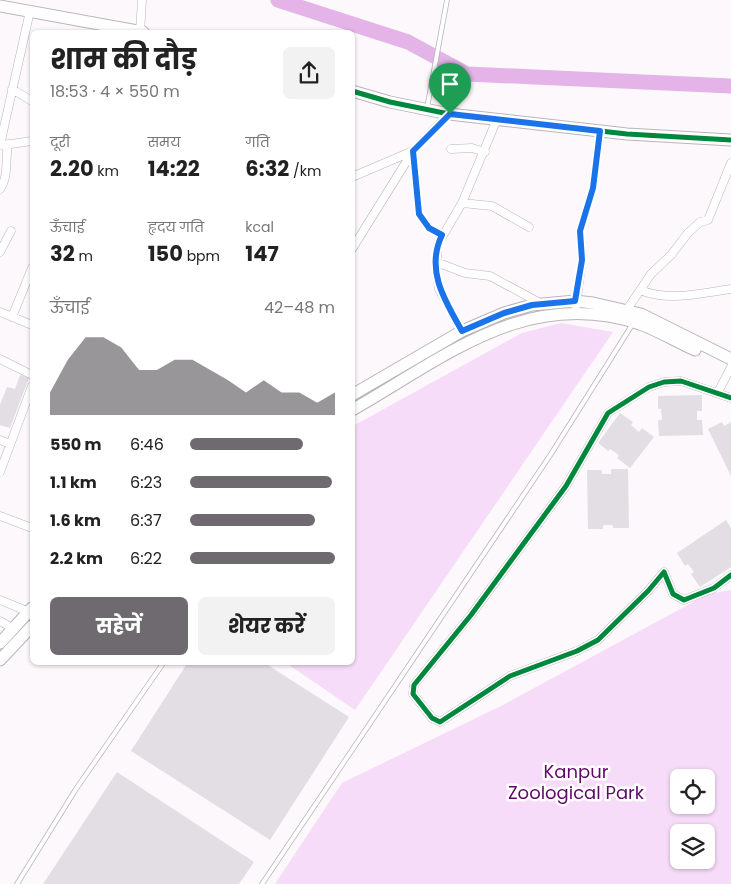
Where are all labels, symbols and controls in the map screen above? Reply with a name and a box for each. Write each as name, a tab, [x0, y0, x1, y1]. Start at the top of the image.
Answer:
text: शाम की दौड़	[50, 40, 196, 79]
button: share	[283, 47, 335, 99]
pin	[429, 63, 471, 114]
icon: arrive	[436, 70, 464, 98]
text: 18:53 · 4 × 550 m	[50, 80, 180, 103]
text: दूरी	[50, 132, 70, 152]
text: समय	[148, 132, 180, 152]
text: गति	[245, 132, 270, 152]
text: 2.20	[50, 154, 94, 183]
text: 14:22	[148, 154, 200, 183]
text: 6:32	[245, 154, 289, 183]
text: km	[94, 161, 119, 181]
text: /km	[289, 161, 321, 181]
text: ऊँचाई	[50, 217, 85, 237]
text: हृदय गति	[148, 217, 204, 237]
text: kcal	[245, 217, 274, 237]
text: 32	[50, 239, 75, 268]
text: 150	[148, 239, 183, 268]
text: 147	[245, 239, 279, 268]
text: m	[75, 246, 93, 266]
text: bpm	[183, 246, 220, 266]
text: ऊँचाई	[50, 296, 90, 319]
text: 42–48 m	[264, 296, 335, 319]
text: 550 m	[50, 433, 102, 456]
text: 6:46	[130, 433, 164, 456]
text: 1.1 km	[50, 471, 97, 494]
text: 6:23	[130, 471, 162, 494]
text: 1.6 km	[50, 509, 101, 532]
text: 6:37	[130, 509, 162, 532]
text: 2.2 km	[50, 547, 103, 570]
text: 6:22	[130, 547, 162, 570]
button: सहेजें	[50, 597, 188, 655]
button: शेयर करें	[198, 597, 335, 655]
park label: Kanpur Zoological Park	[508, 759, 645, 805]
map controls	[670, 769, 715, 869]
button: locate	[670, 769, 715, 814]
button: layers	[670, 824, 715, 869]

